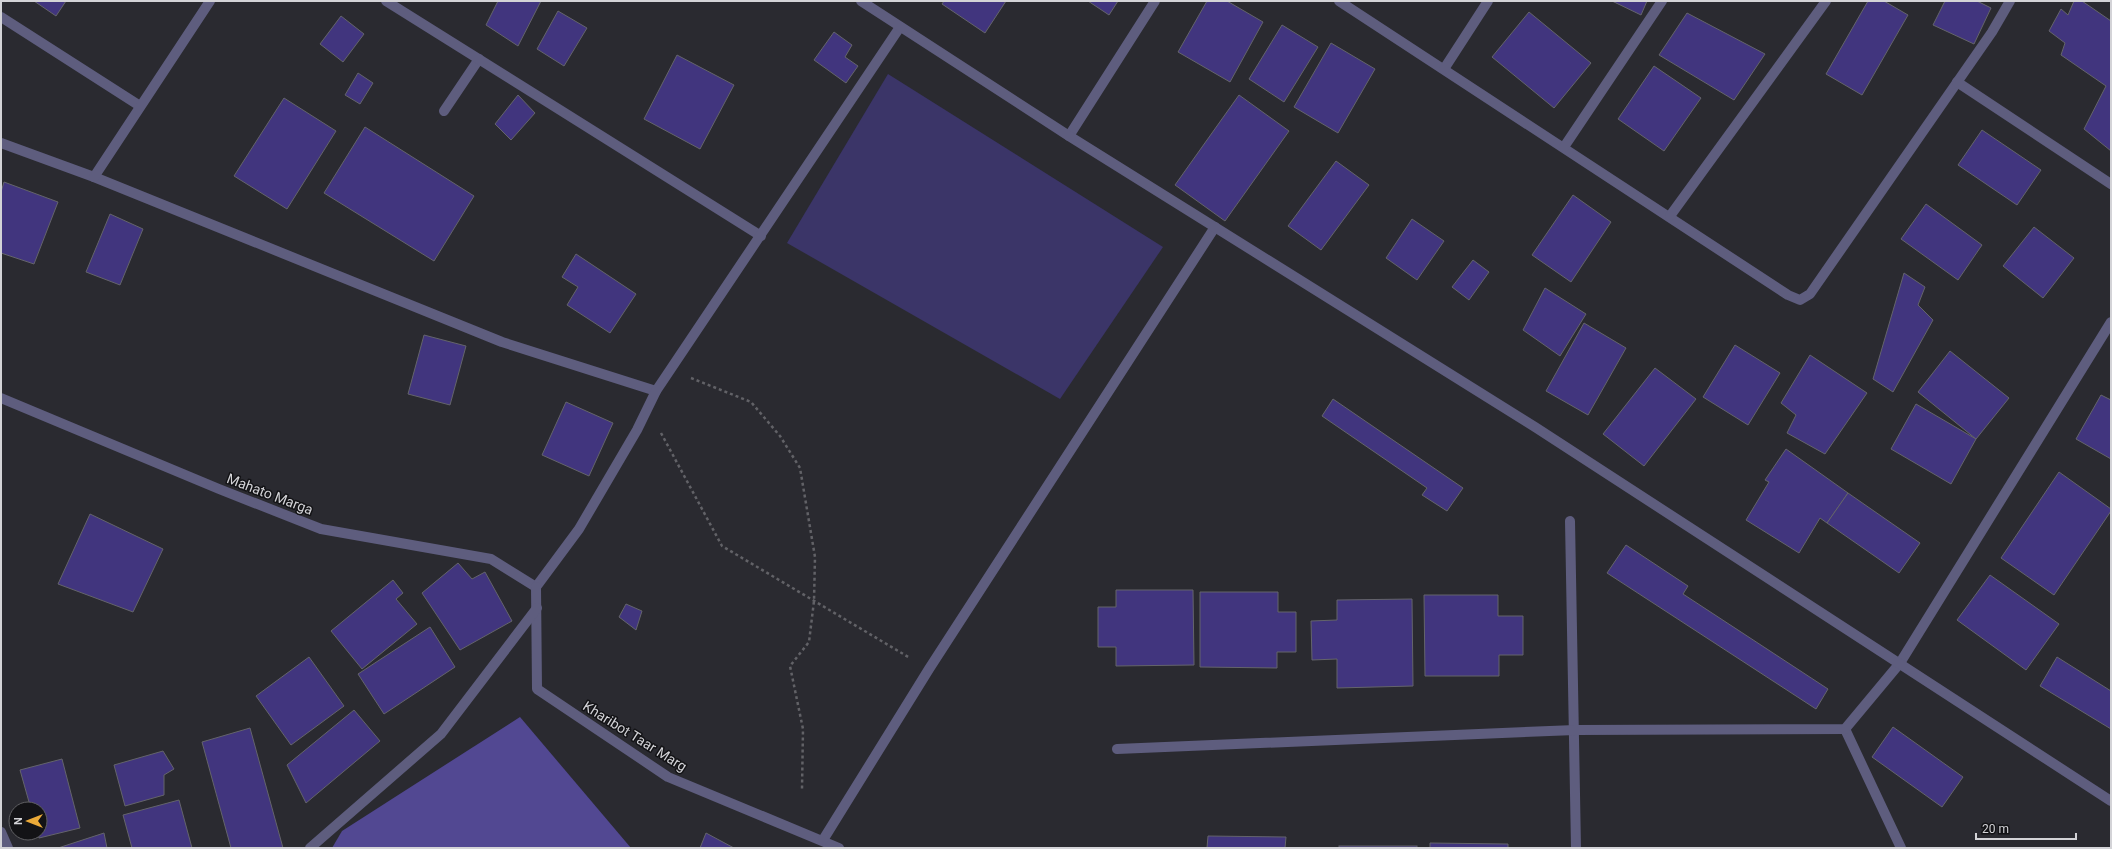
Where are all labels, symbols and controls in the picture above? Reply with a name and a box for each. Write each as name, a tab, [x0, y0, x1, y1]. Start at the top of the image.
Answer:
street label: Mahato Marga	[225, 470, 315, 518]
street label: Kharibot Taar Marg	[580, 698, 690, 774]
north arrow	[8, 801, 48, 841]
scale bar	[1976, 815, 2076, 841]
text: N	[12, 817, 25, 825]
text: 20 m	[1982, 822, 2009, 836]

